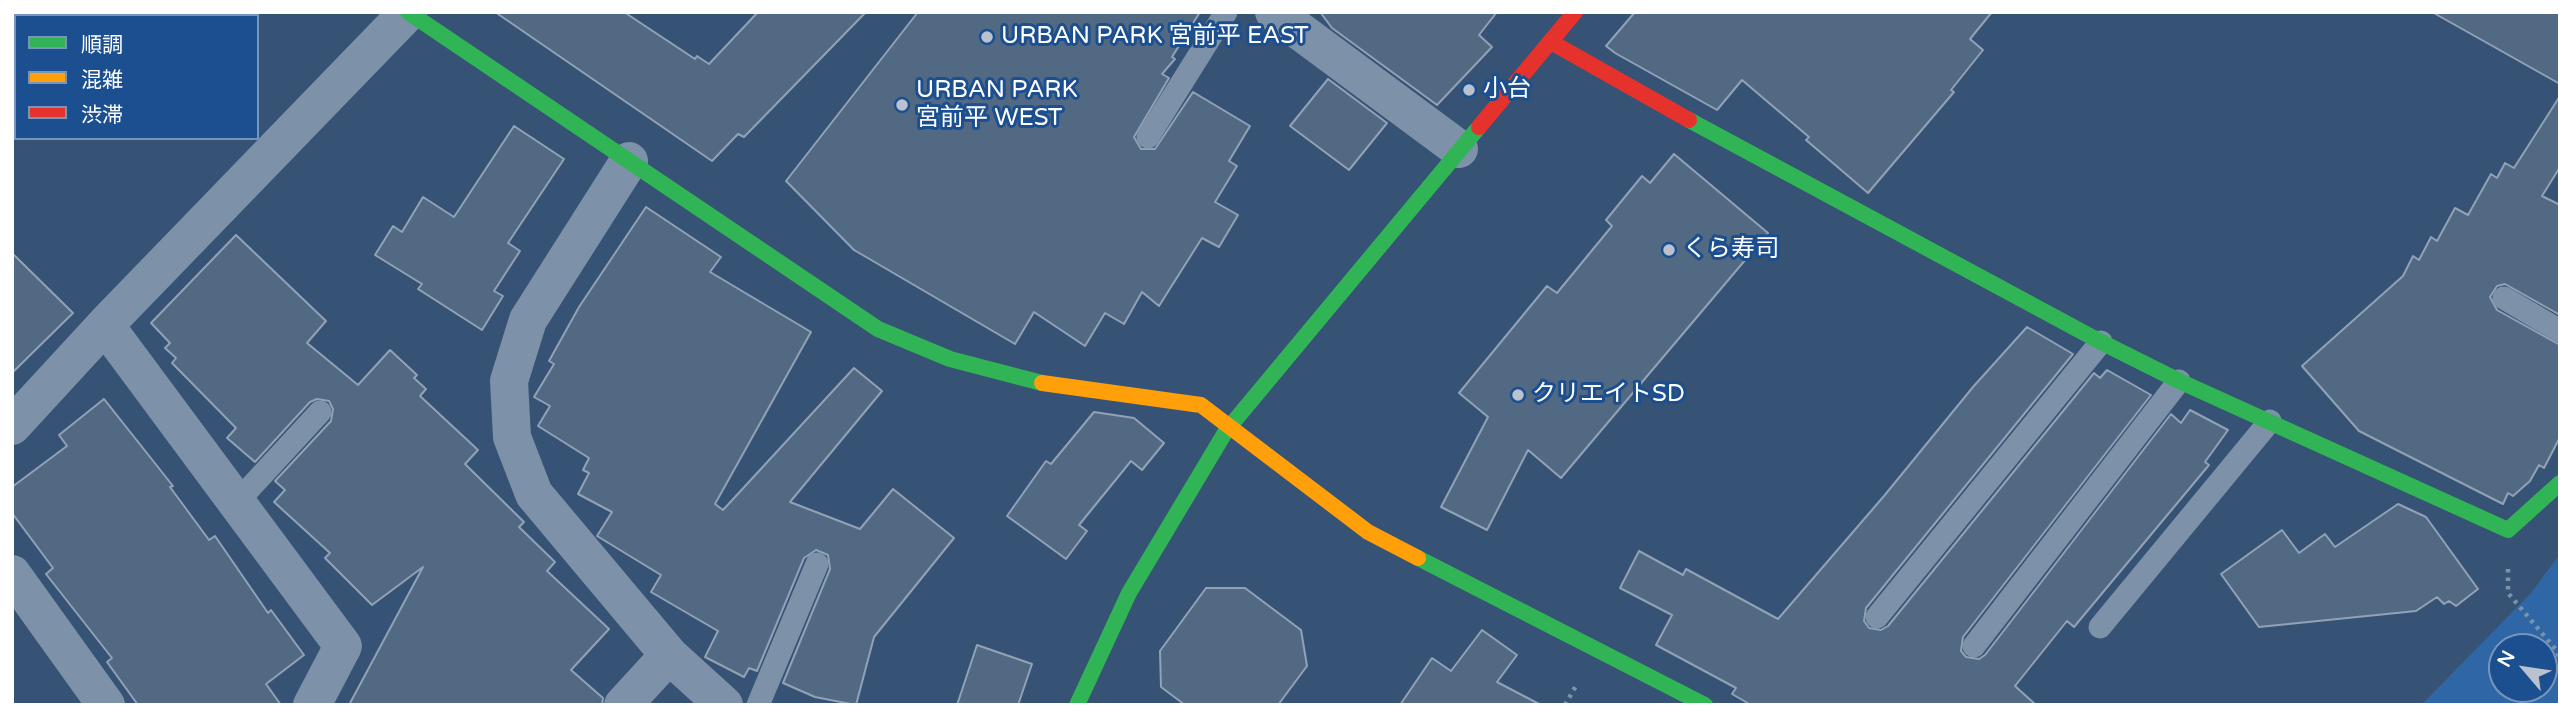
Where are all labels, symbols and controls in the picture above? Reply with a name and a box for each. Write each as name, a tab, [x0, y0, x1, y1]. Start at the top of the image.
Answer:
legend	[14, 14, 259, 140]
place label: URBAN PARK 宮前平 EAST	[1001, 23, 1309, 51]
marker: URBAN PARK 宮前平 EAST	[979, 29, 995, 45]
text: 順調	[81, 33, 123, 58]
text: 混雑	[81, 68, 123, 93]
place label: 小台	[1483, 76, 1531, 104]
place label: URBAN PARK 宮前平 WEST	[916, 77, 1077, 133]
marker: 小台	[1461, 82, 1477, 98]
marker: URBAN PARK 宮前平 WEST	[894, 97, 910, 113]
text: 渋滞	[81, 103, 123, 128]
place label: くら寿司	[1683, 236, 1779, 264]
marker: くら寿司	[1661, 242, 1677, 258]
place label: クリエイトSD	[1532, 381, 1685, 409]
marker: クリエイトSD	[1510, 387, 1526, 403]
north arrow	[2488, 633, 2558, 703]
text: N	[2493, 647, 2520, 671]

